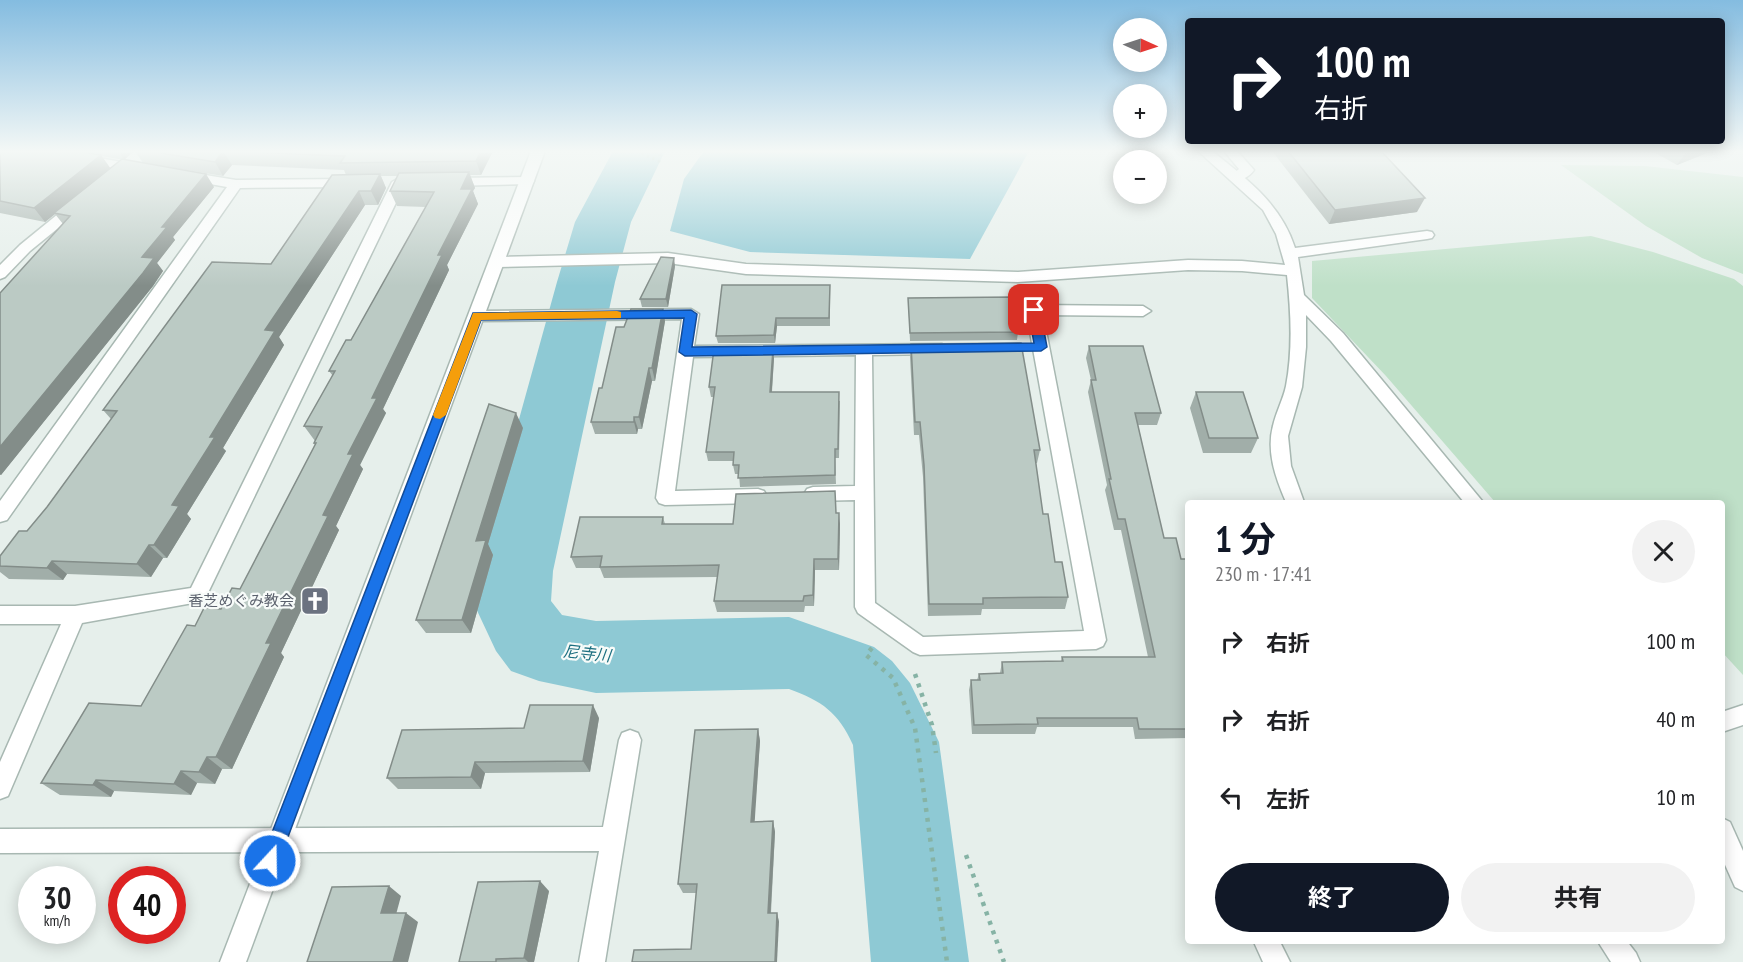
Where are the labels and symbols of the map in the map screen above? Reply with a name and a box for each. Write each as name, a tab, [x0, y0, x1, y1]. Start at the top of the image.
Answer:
north arrow	[1113, 18, 1167, 72]
pin	[1008, 284, 1059, 335]
church icon: 香芝めぐみ教会	[299, 585, 331, 617]
place label: 香芝めぐみ教会	[189, 591, 294, 610]
water label: 尼寺川	[562, 641, 614, 666]
position arrow	[238, 829, 302, 893]
speed limit sign: 40	[108, 866, 186, 944]

